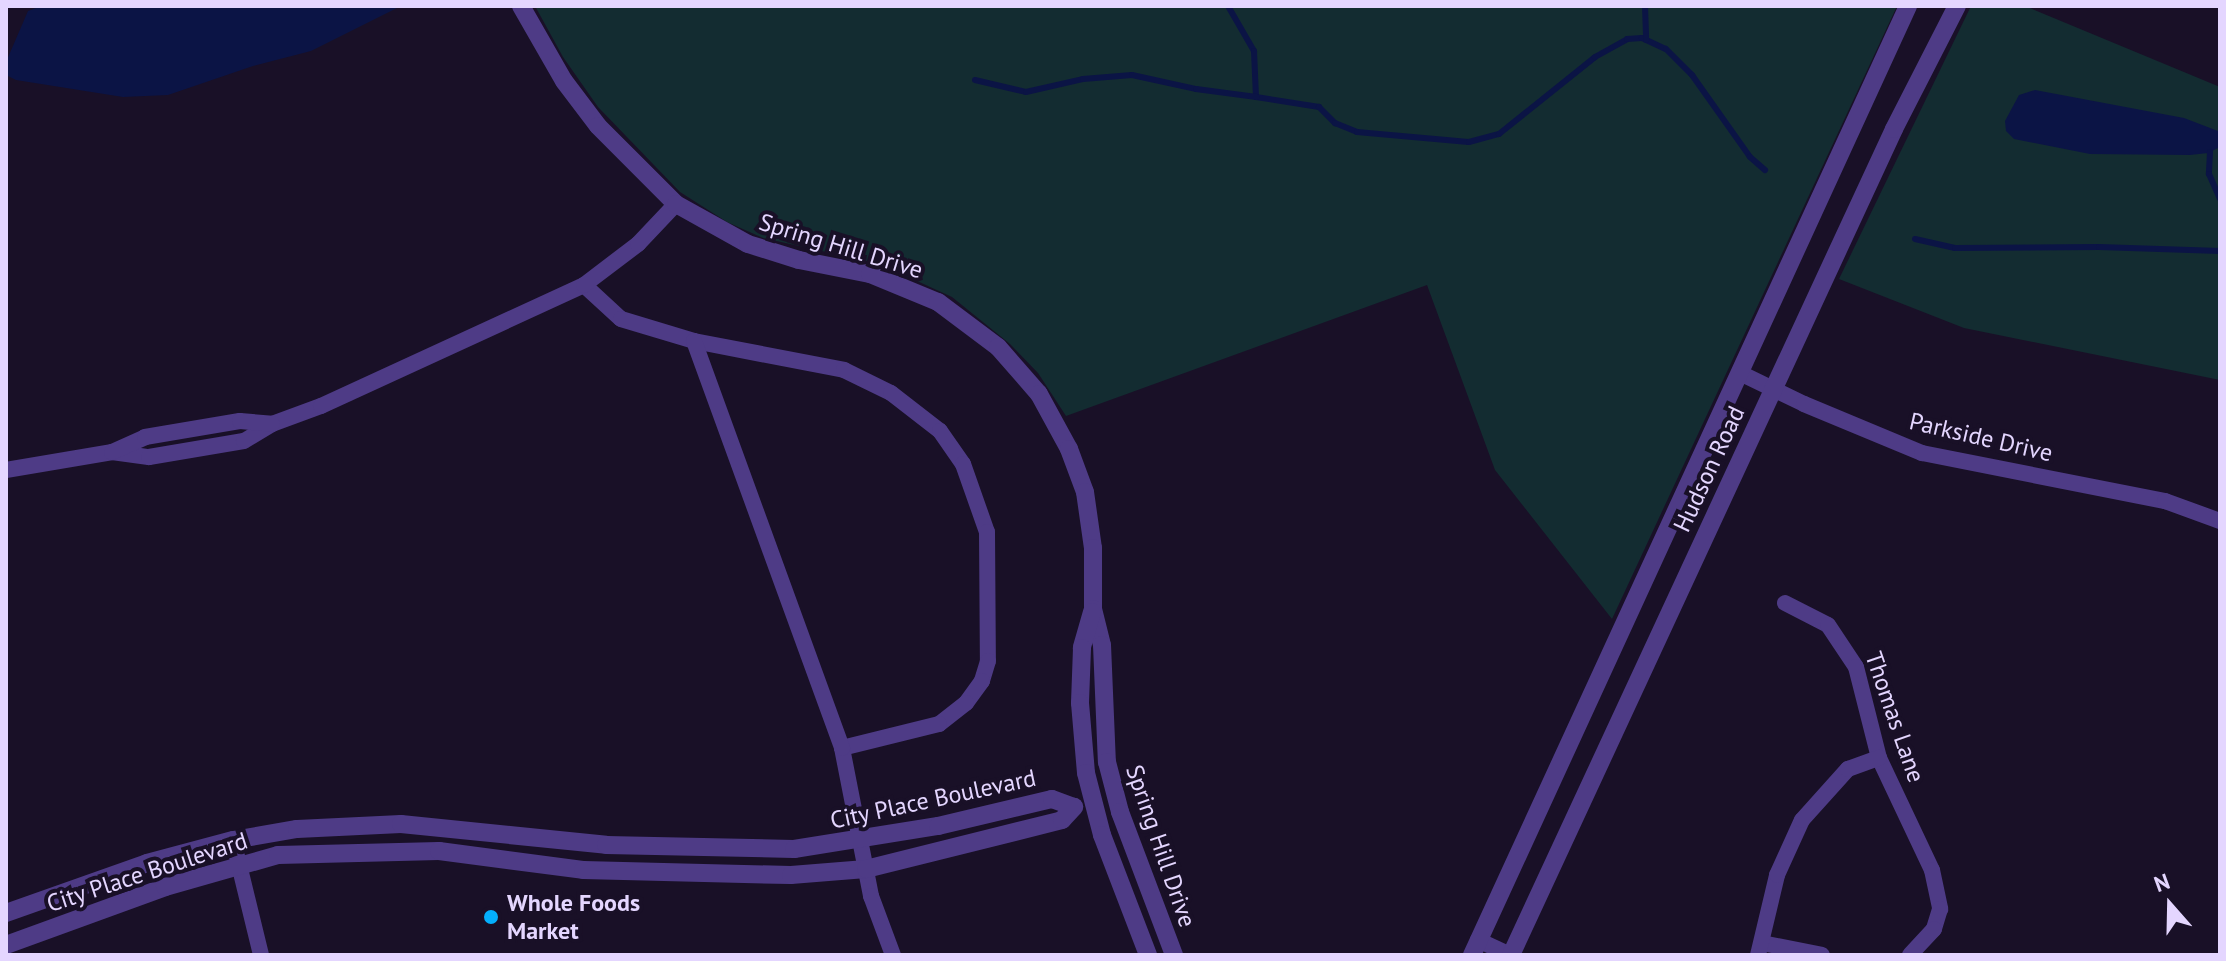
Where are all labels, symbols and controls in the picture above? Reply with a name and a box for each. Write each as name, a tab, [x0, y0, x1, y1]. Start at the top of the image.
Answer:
street label: Spring Hill Drive	[756, 207, 926, 285]
street label: Hudson Road	[1667, 402, 1751, 536]
street label: Parkside Drive	[1907, 407, 2055, 467]
street label: Thomas Lane	[1859, 648, 1931, 786]
street label: Spring Hill Drive	[1120, 761, 1202, 931]
street label: City Place Boulevard	[827, 763, 1039, 835]
street label: City Place Boulevard	[43, 826, 251, 918]
north arrow	[2130, 865, 2210, 945]
text: N	[2150, 867, 2173, 898]
place label: Whole Foods Market	[507, 889, 640, 945]
marker: Whole Foods Market	[482, 908, 500, 926]

